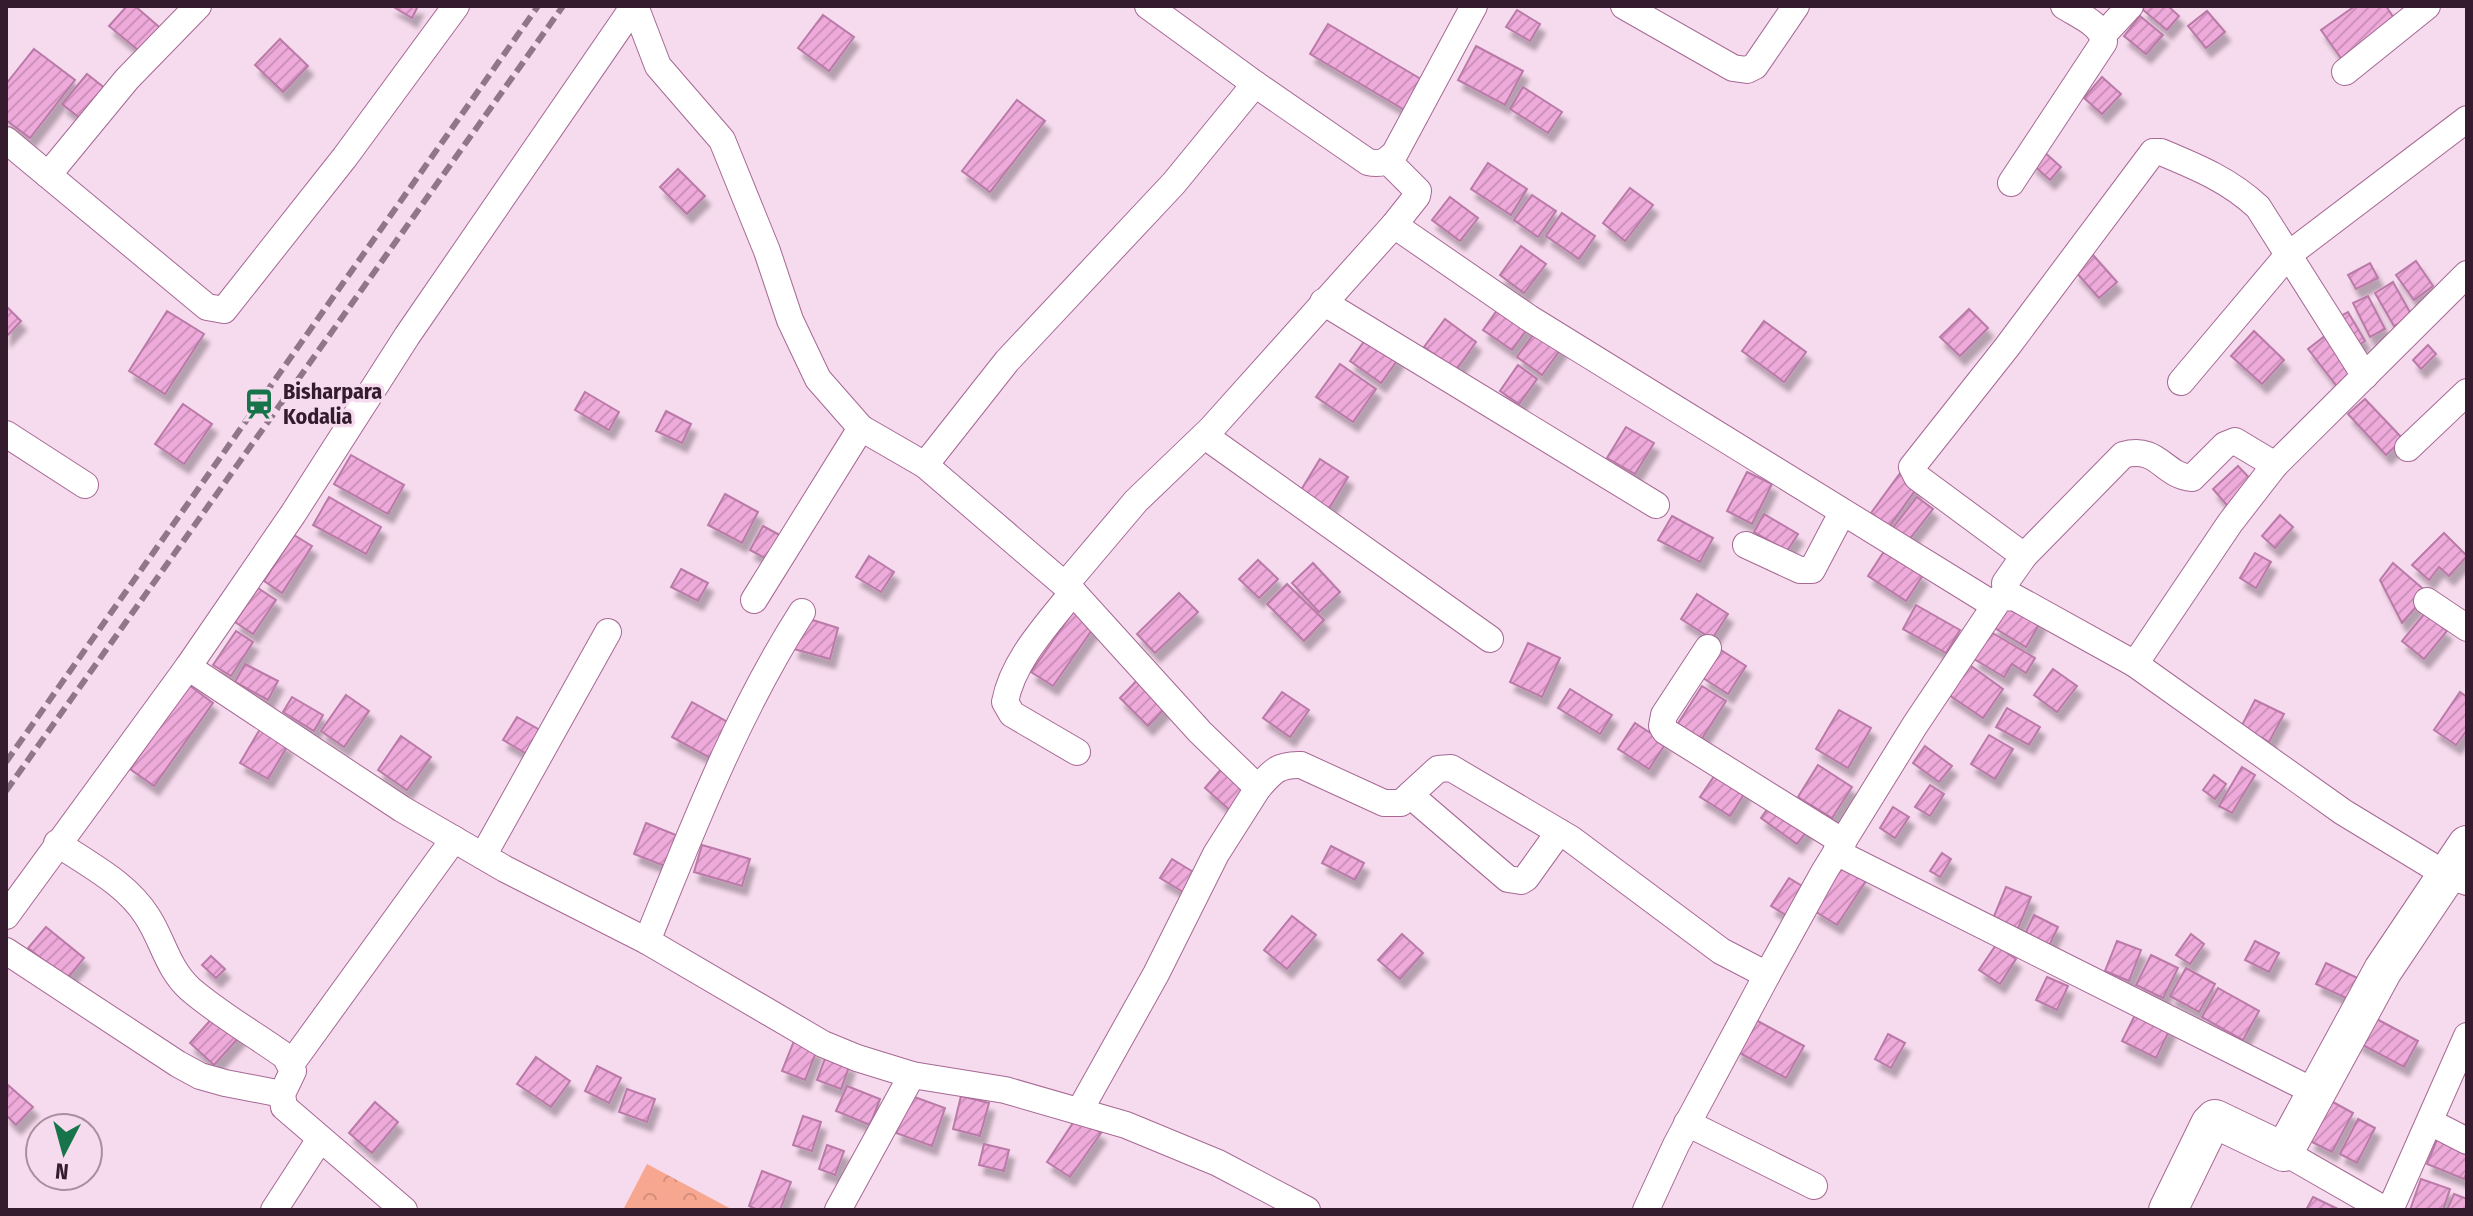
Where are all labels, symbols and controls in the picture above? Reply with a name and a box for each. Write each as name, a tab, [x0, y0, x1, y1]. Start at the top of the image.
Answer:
place label: Bisharpara Kodalia	[283, 378, 382, 430]
station icon: Bisharpara Kodalia	[242, 387, 276, 421]
north arrow	[24, 1112, 104, 1192]
text: N	[54, 1157, 70, 1186]

